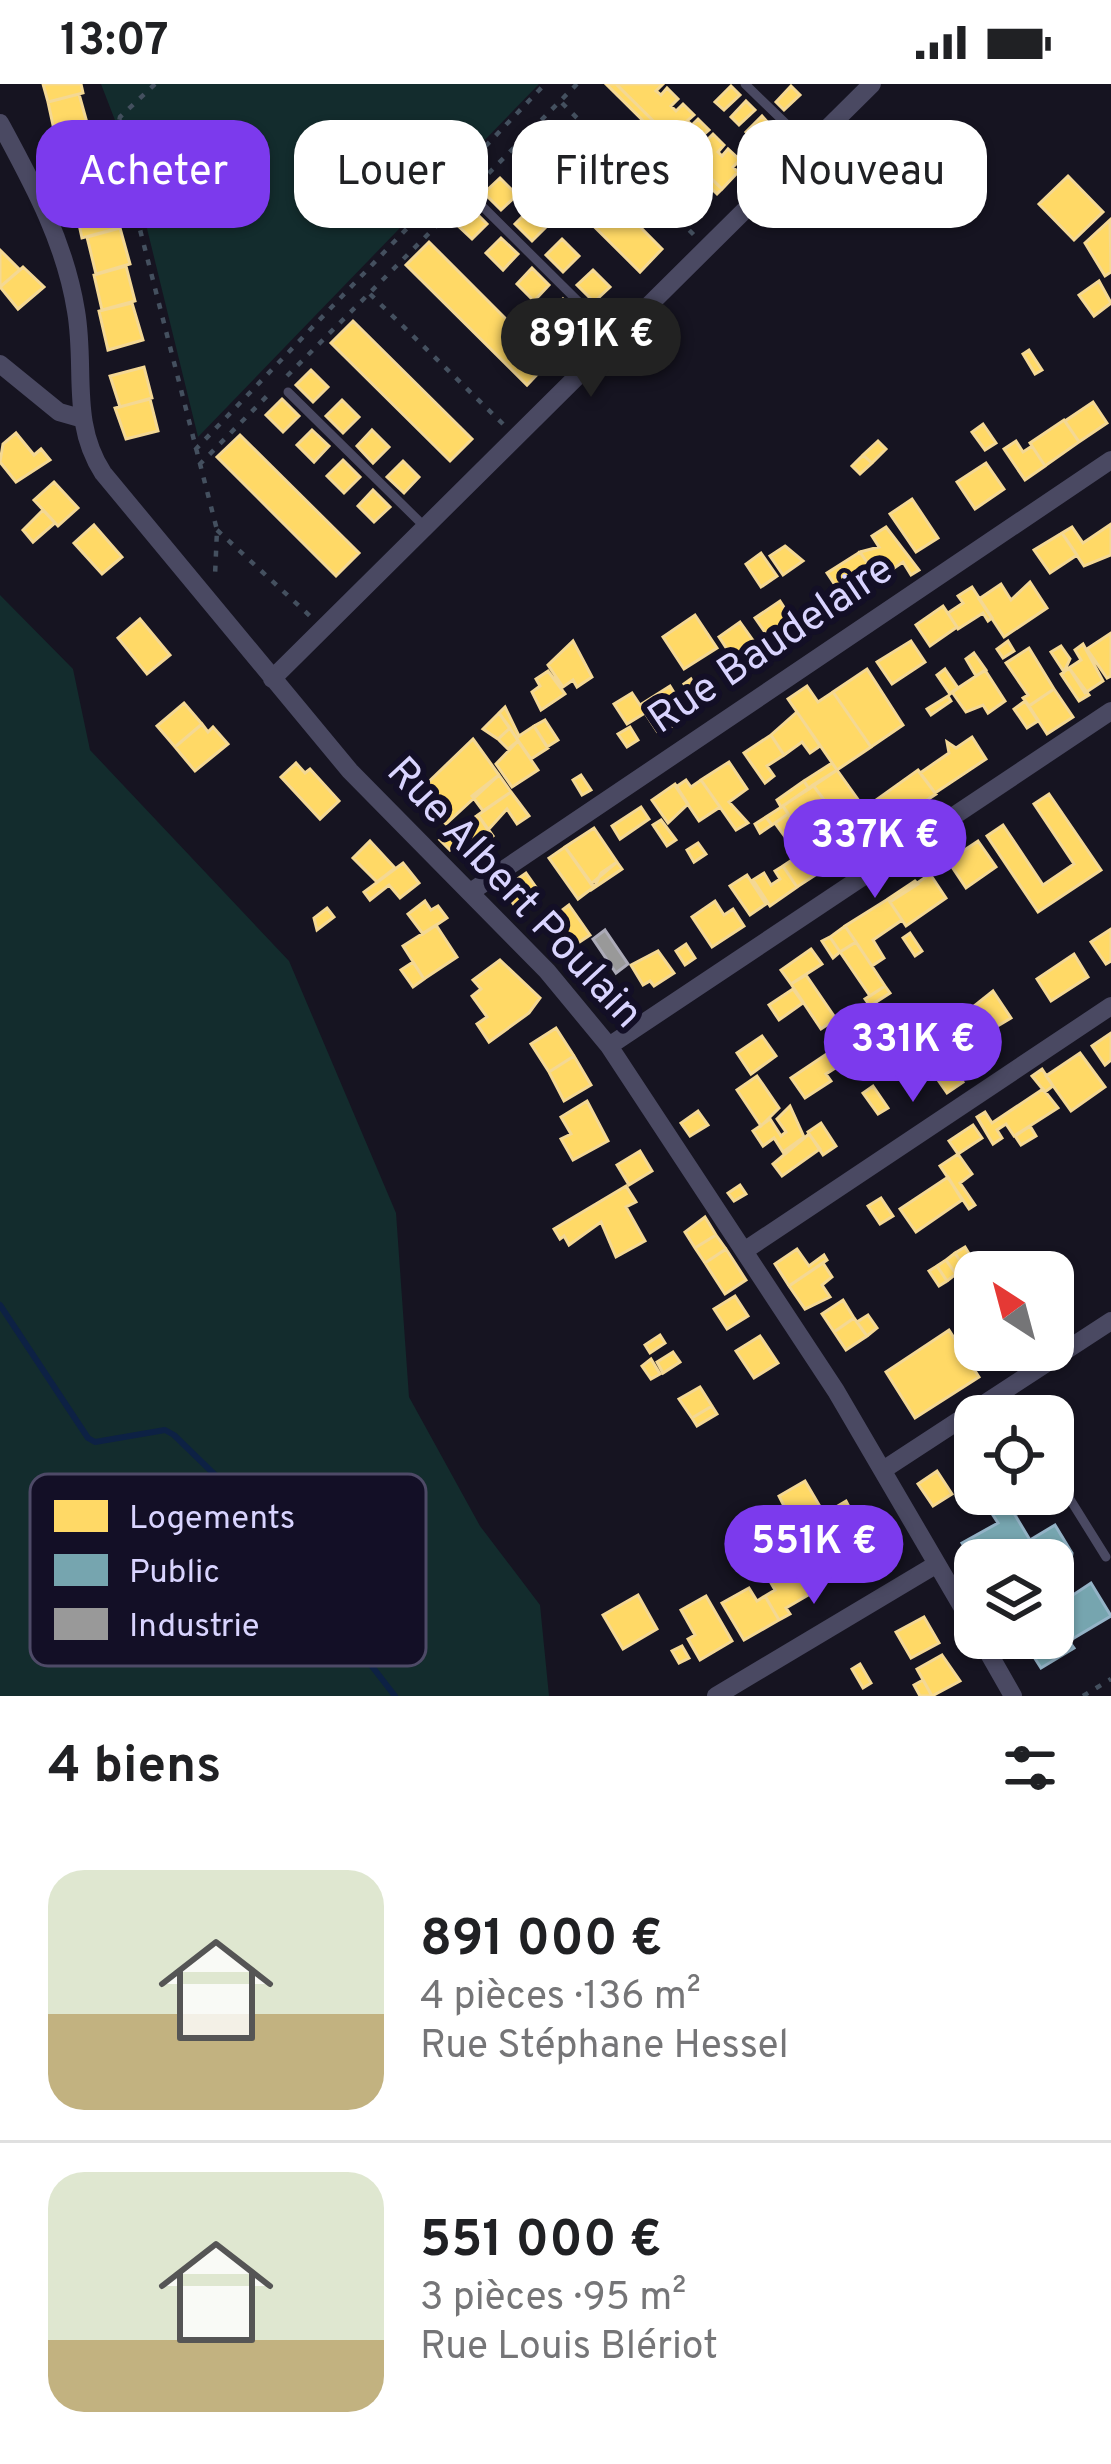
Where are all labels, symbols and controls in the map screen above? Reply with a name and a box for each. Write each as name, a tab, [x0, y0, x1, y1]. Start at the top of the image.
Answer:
text: 13:07	[60, 14, 169, 71]
chip: Acheter	[36, 120, 270, 228]
chip: Louer	[294, 120, 488, 228]
chip: Filtres	[512, 120, 713, 228]
chip: Nouveau	[737, 120, 987, 228]
pin: 891K €	[493, 298, 689, 400]
text: 891K €	[528, 312, 654, 361]
street label: Rue Baudelaire	[639, 544, 905, 748]
street label: Rue Albert Poulain	[374, 747, 652, 1041]
pin: 337K €	[777, 799, 973, 901]
text: 337K €	[810, 813, 940, 862]
pin: 331K €	[815, 1003, 1011, 1105]
text: 331K €	[851, 1017, 975, 1066]
north arrow	[954, 1251, 1074, 1371]
map controls	[954, 1251, 1074, 1659]
button: locate	[954, 1395, 1074, 1515]
legend	[30, 1474, 426, 1666]
text: Logements	[129, 1499, 295, 1541]
pin: 551K €	[716, 1505, 912, 1607]
text: 551K €	[751, 1519, 877, 1568]
button: layers	[954, 1539, 1074, 1659]
text: Public	[129, 1553, 220, 1595]
text: Industrie	[129, 1607, 260, 1649]
icon: filters	[997, 1735, 1063, 1801]
text: 4 biens	[48, 1736, 221, 1801]
text: 891 000 €	[420, 1909, 663, 1974]
icon: home	[144, 1918, 288, 2062]
text: 4 pièces · 136 m²	[420, 1974, 701, 2023]
text: Rue Stéphane Hessel	[420, 2023, 789, 2072]
text: 551 000 €	[420, 2210, 662, 2275]
icon: home	[144, 2220, 288, 2364]
text: 3 pièces · 95 m²	[420, 2275, 686, 2324]
text: Rue Louis Blériot	[420, 2324, 718, 2373]

